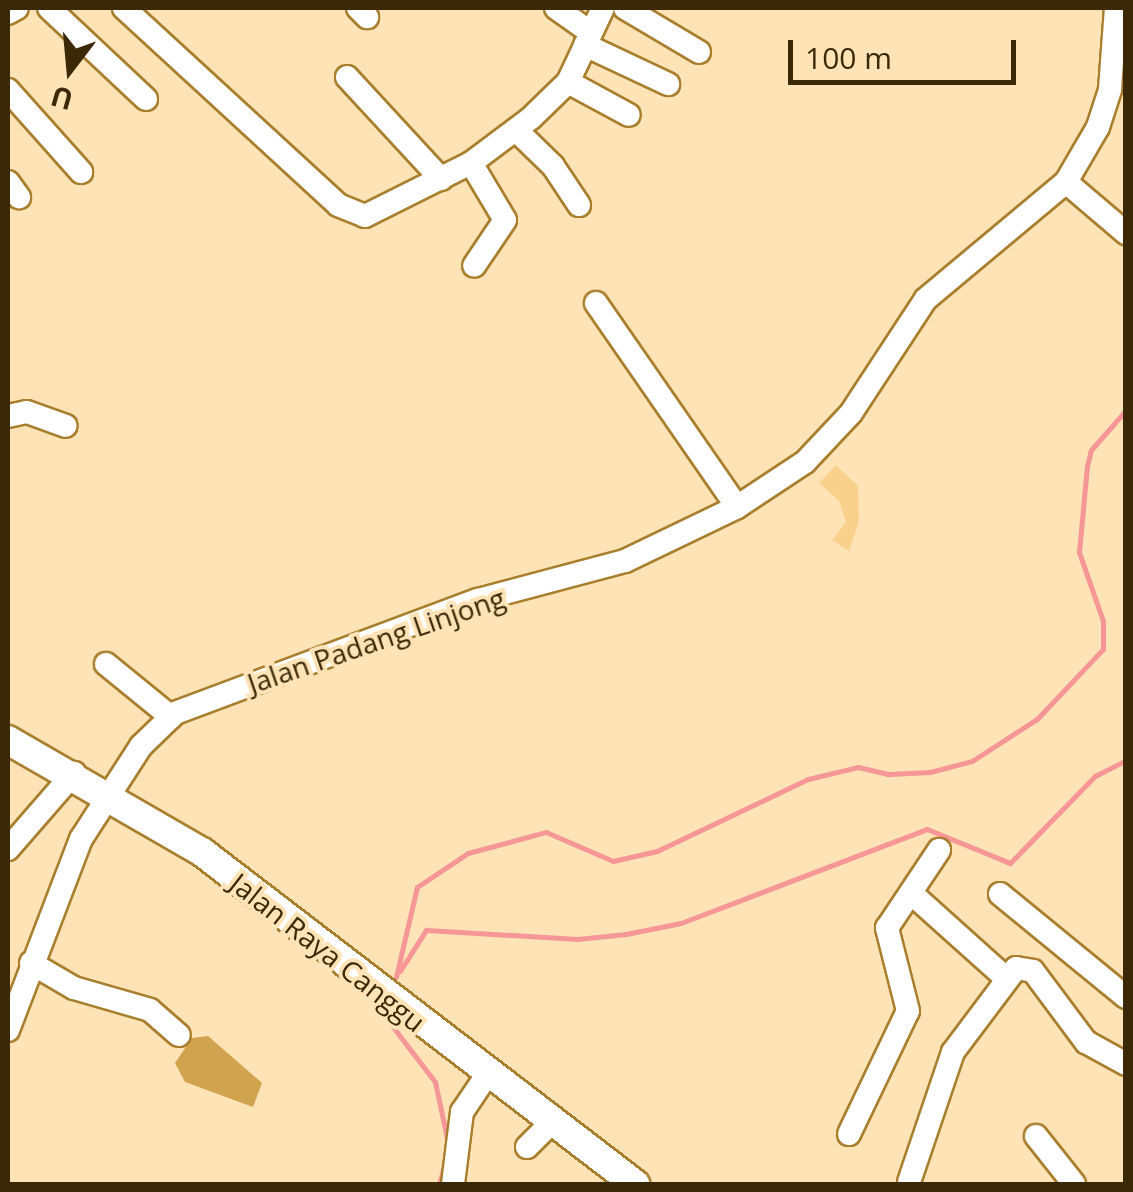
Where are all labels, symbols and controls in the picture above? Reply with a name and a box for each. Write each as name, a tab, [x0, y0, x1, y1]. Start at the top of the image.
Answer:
north arrow	[20, 20, 120, 120]
scale bar	[793, 20, 1020, 82]
text: 100 m	[805, 37, 892, 78]
text: U	[46, 78, 77, 120]
street label: Jalan Padang Linjong	[243, 580, 509, 700]
street label: Jalan Raya Canggu	[224, 866, 432, 1038]

